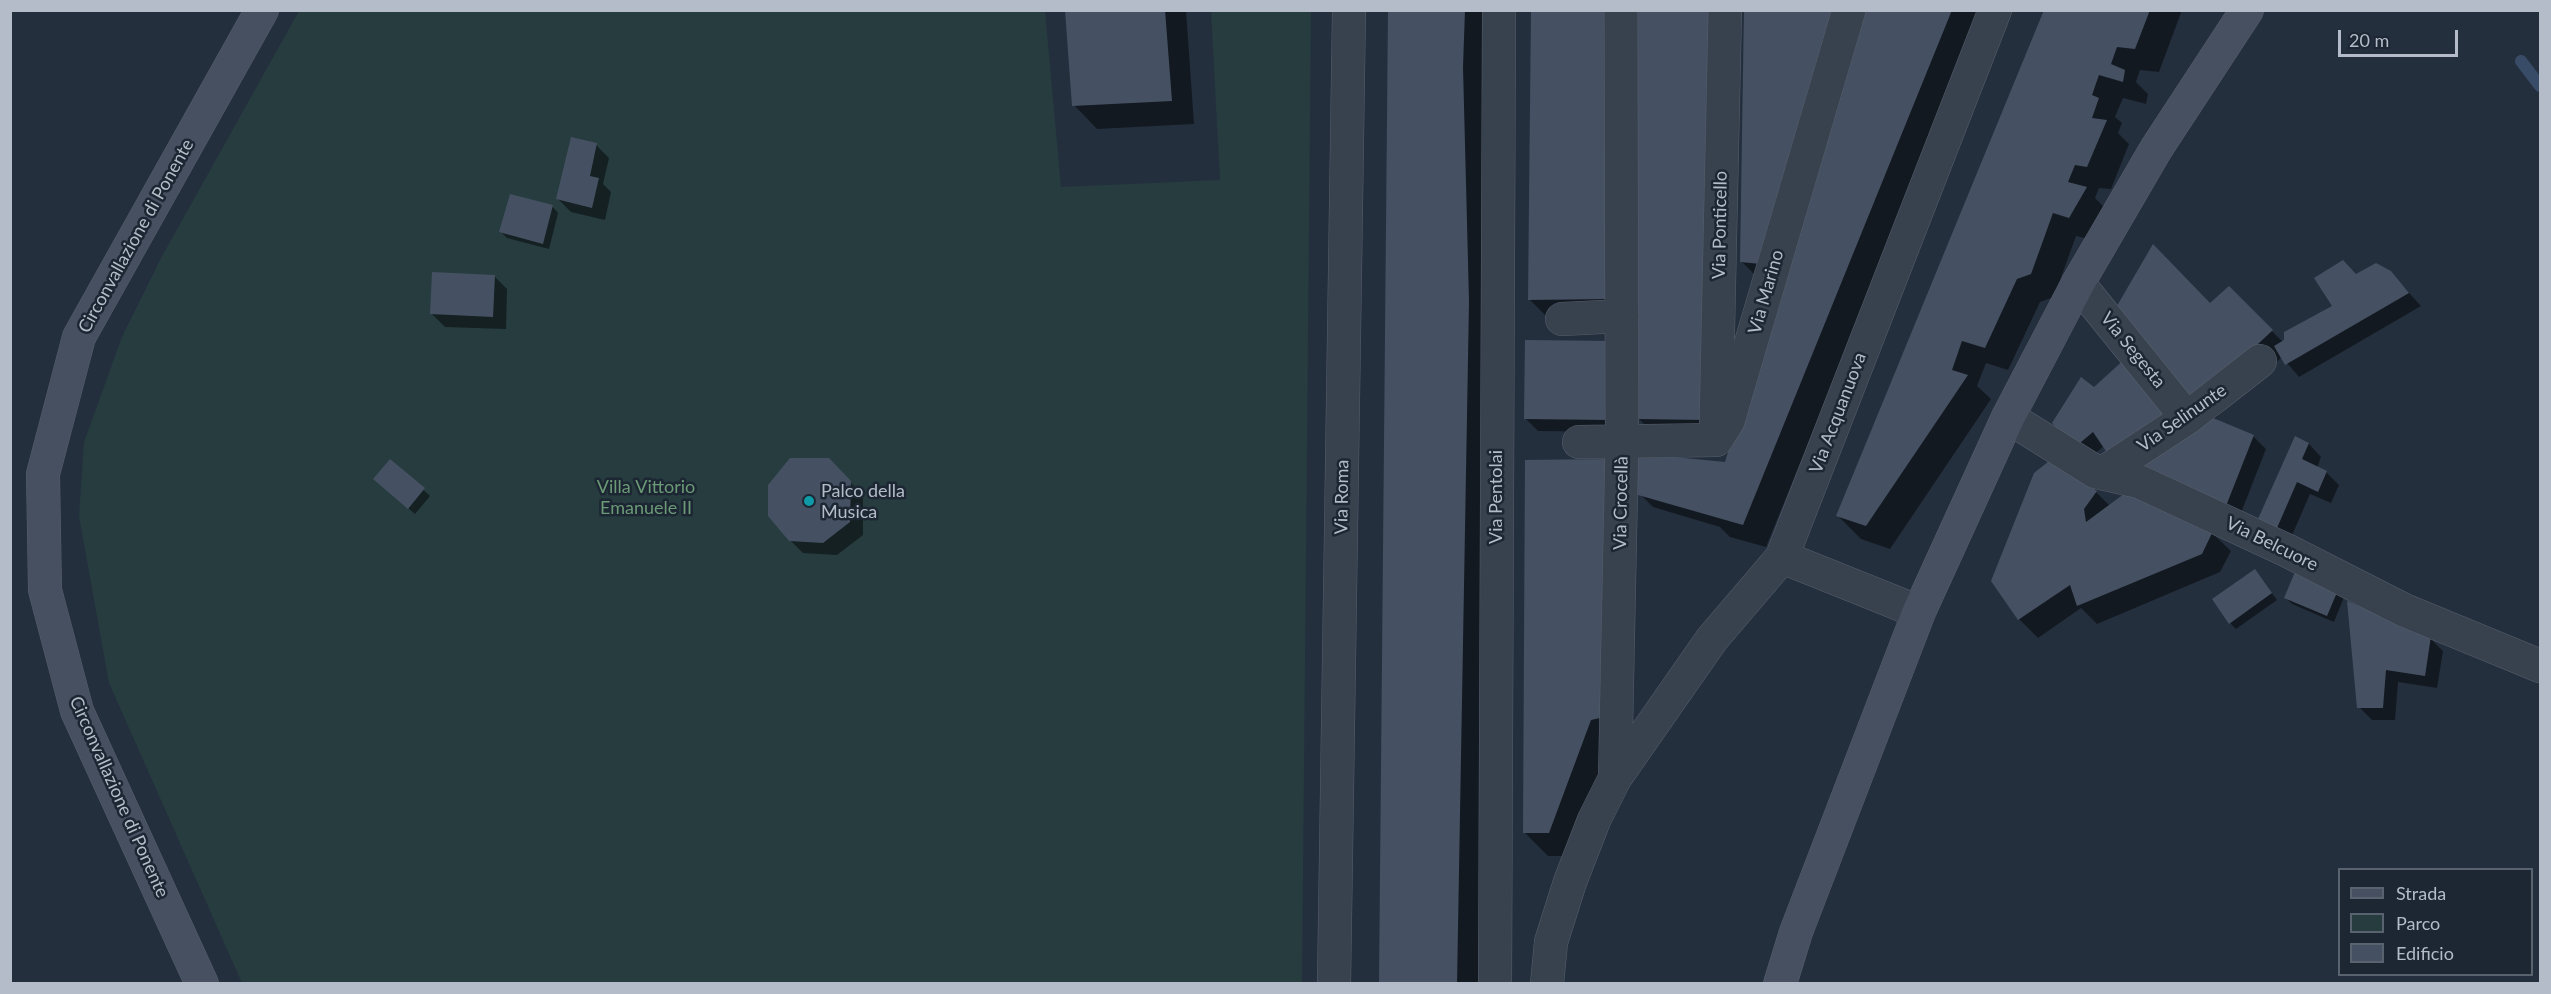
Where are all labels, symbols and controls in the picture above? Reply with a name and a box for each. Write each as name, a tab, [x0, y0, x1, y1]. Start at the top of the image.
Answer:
scale bar	[2341, 18, 2461, 56]
text: 20 m	[2349, 29, 2389, 51]
street label: Circonvallazione di Ponente	[74, 135, 198, 337]
street label: Via Ponticello	[1708, 171, 1732, 279]
street label: Via Marino	[1744, 247, 1788, 337]
street label: Via Segesta	[2096, 308, 2170, 392]
street label: Via Acquanuova	[1805, 350, 1871, 476]
street label: Via Selinunte	[2133, 379, 2231, 457]
street label: Via Pentolai	[1485, 450, 1507, 544]
street label: Via Crocellà	[1609, 456, 1633, 550]
street label: Via Roma	[1331, 459, 1353, 535]
park label: Villa Vittorio Emanuele II	[597, 476, 695, 518]
place label: Palco della Musica	[821, 480, 905, 522]
marker: Palco della Musica	[802, 494, 816, 508]
street label: Via Belcuore	[2222, 512, 2322, 576]
street label: Circonvallazione di Ponente	[65, 693, 173, 901]
legend	[2338, 868, 2533, 976]
text: Strada	[2396, 882, 2446, 904]
text: Parco	[2396, 912, 2440, 934]
text: Edificio	[2396, 942, 2454, 964]

